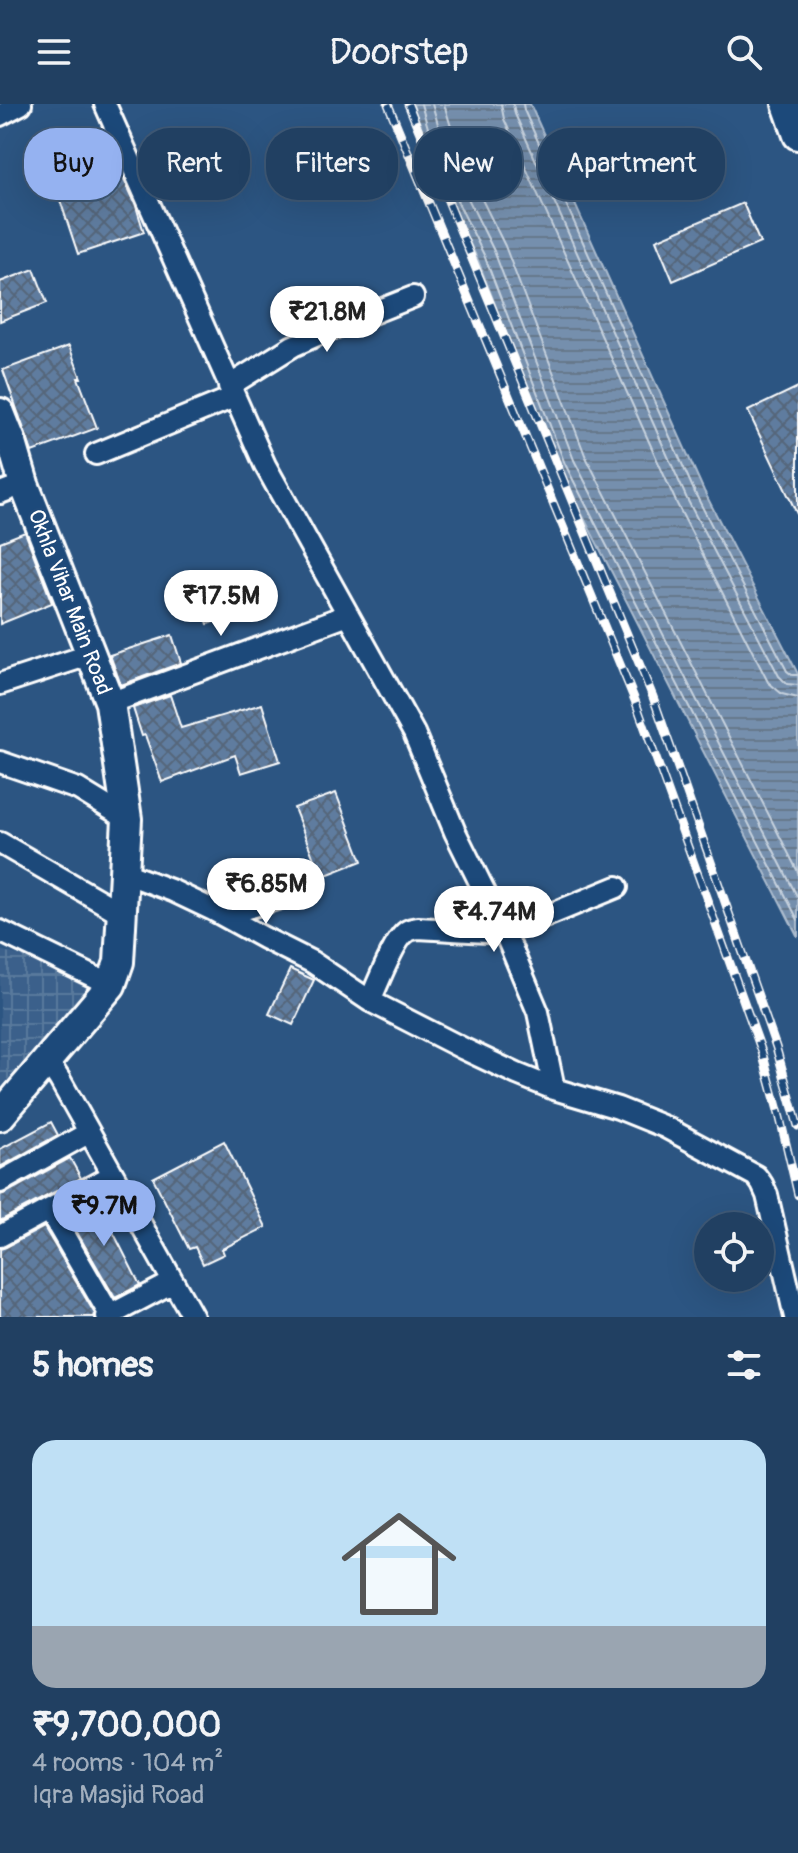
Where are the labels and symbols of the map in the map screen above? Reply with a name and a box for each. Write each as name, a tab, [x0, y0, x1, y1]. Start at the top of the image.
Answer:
pin: ₹21.8M	[262, 286, 392, 354]
street label: Okhla Vihar Main Road	[22, 505, 118, 699]
pin: ₹17.5M	[156, 570, 286, 638]
pin: ₹6.85M	[201, 858, 331, 926]
pin: ₹4.74M	[429, 886, 559, 954]
pin: ₹9.7M	[48, 1180, 160, 1248]

